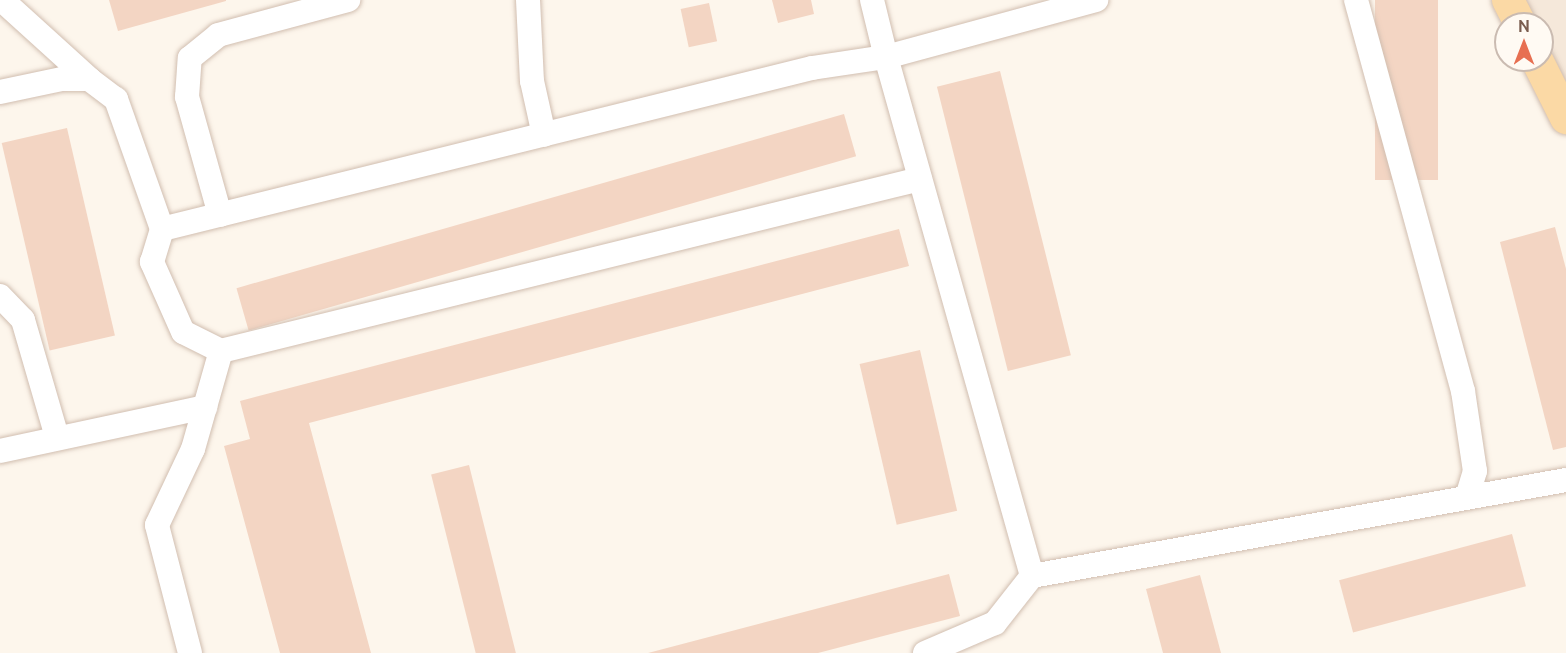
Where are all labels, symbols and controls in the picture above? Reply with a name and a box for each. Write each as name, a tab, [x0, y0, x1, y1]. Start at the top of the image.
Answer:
north arrow	[1494, 12, 1554, 72]
text: N	[1518, 17, 1530, 35]

